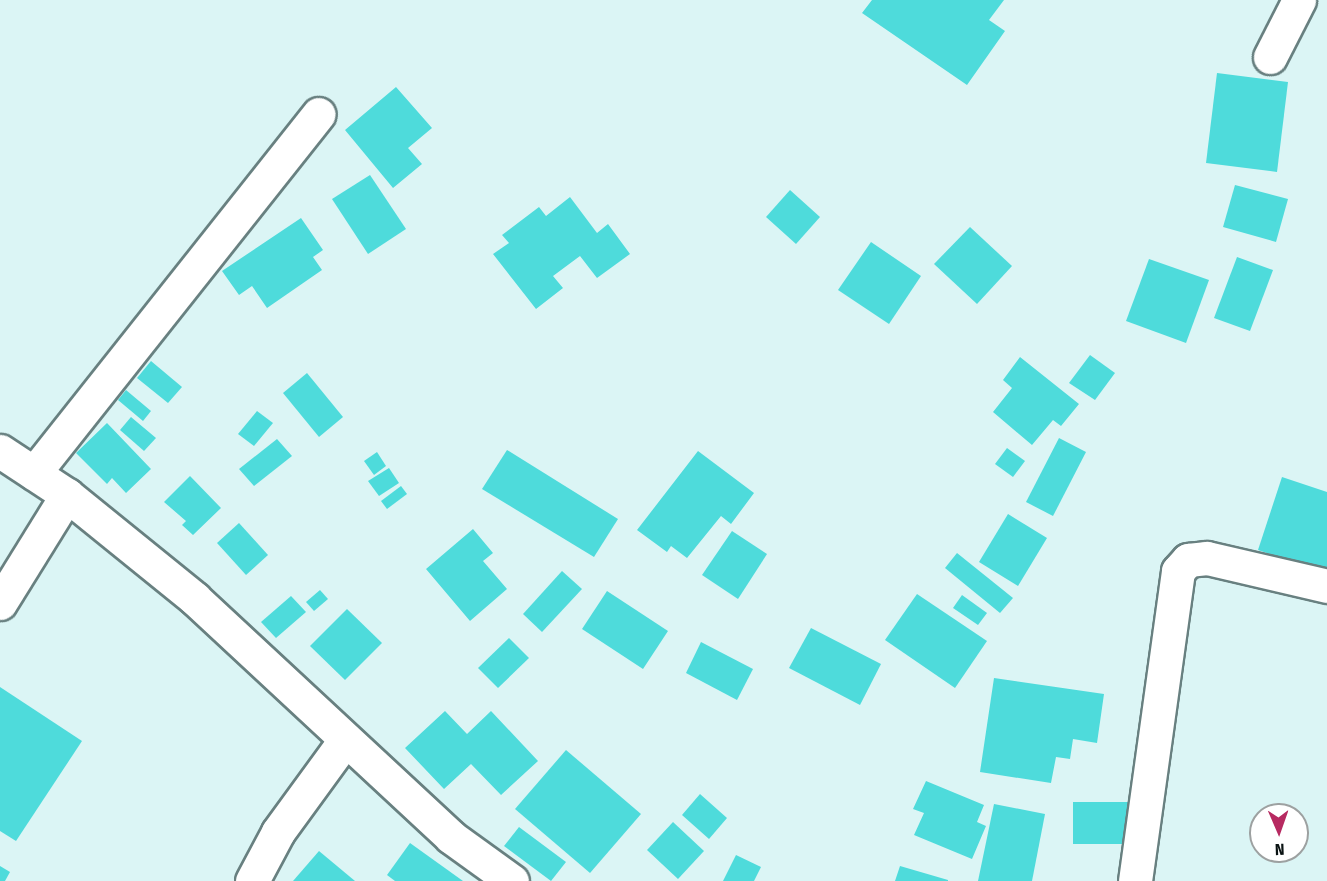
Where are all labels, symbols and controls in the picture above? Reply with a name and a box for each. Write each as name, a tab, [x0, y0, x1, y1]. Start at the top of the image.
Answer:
north arrow	[1249, 803, 1309, 863]
text: N	[1274, 840, 1285, 859]

